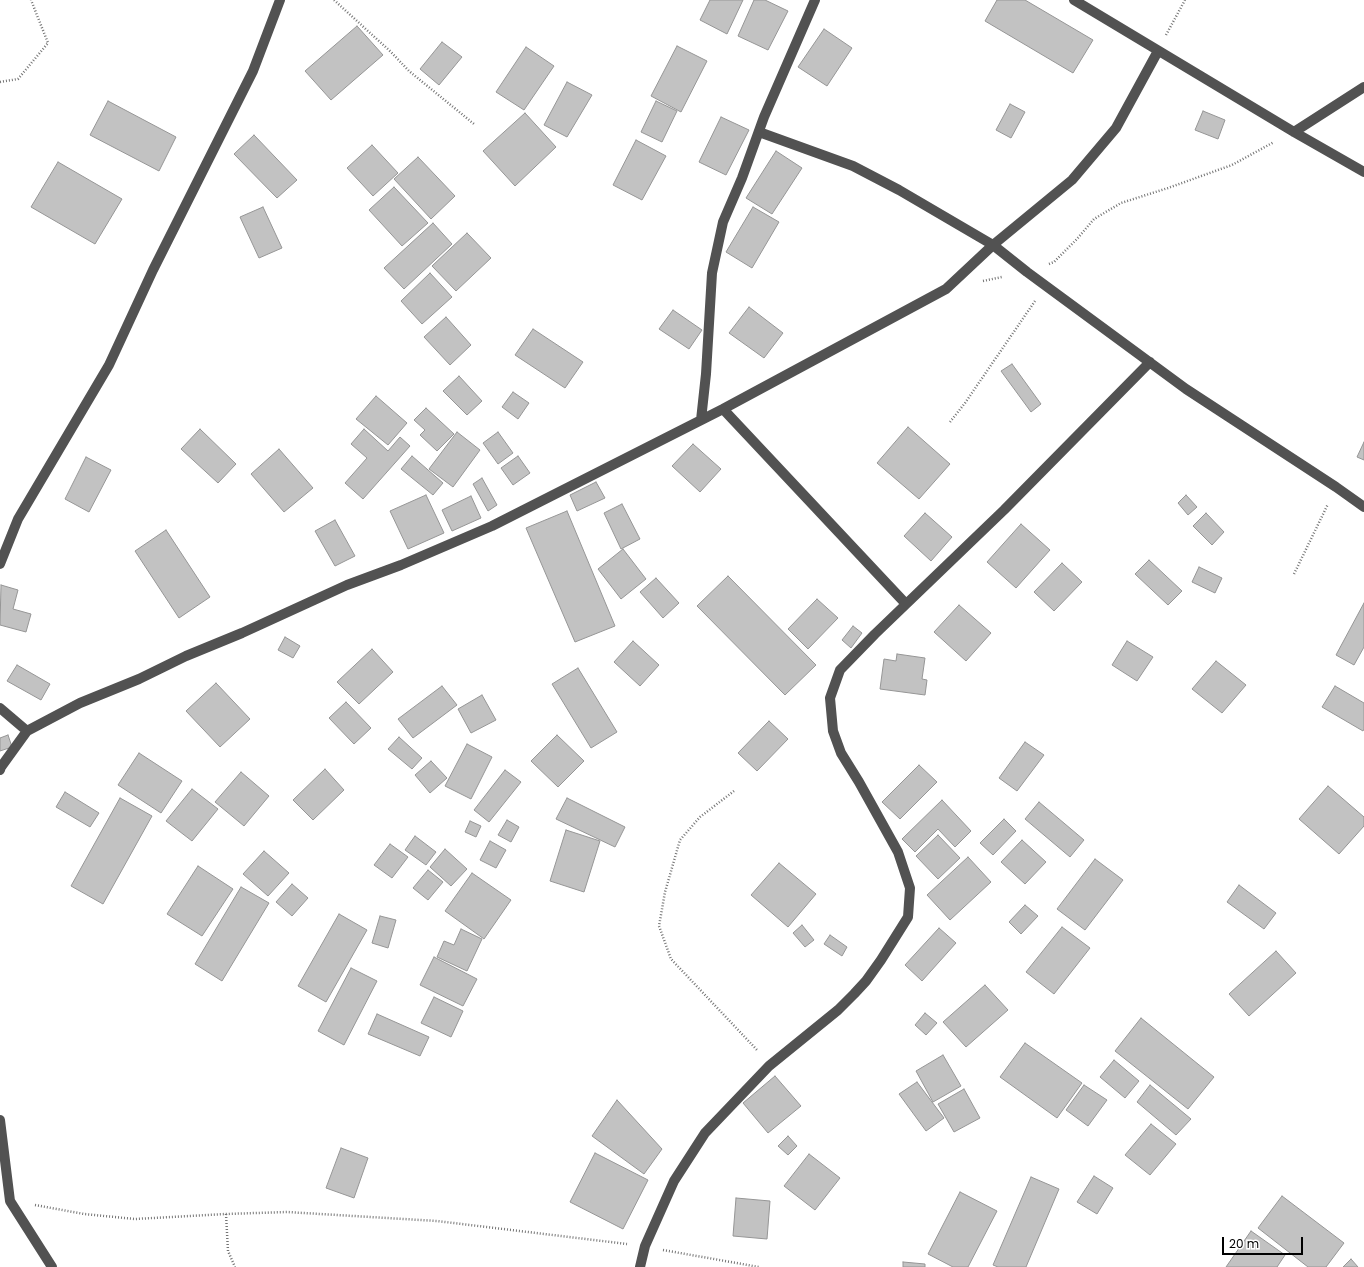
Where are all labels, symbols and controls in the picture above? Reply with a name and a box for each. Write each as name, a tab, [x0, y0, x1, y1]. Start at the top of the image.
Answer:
scale bar	[1224, 1229, 1305, 1255]
text: 20 m	[1229, 1235, 1259, 1252]

